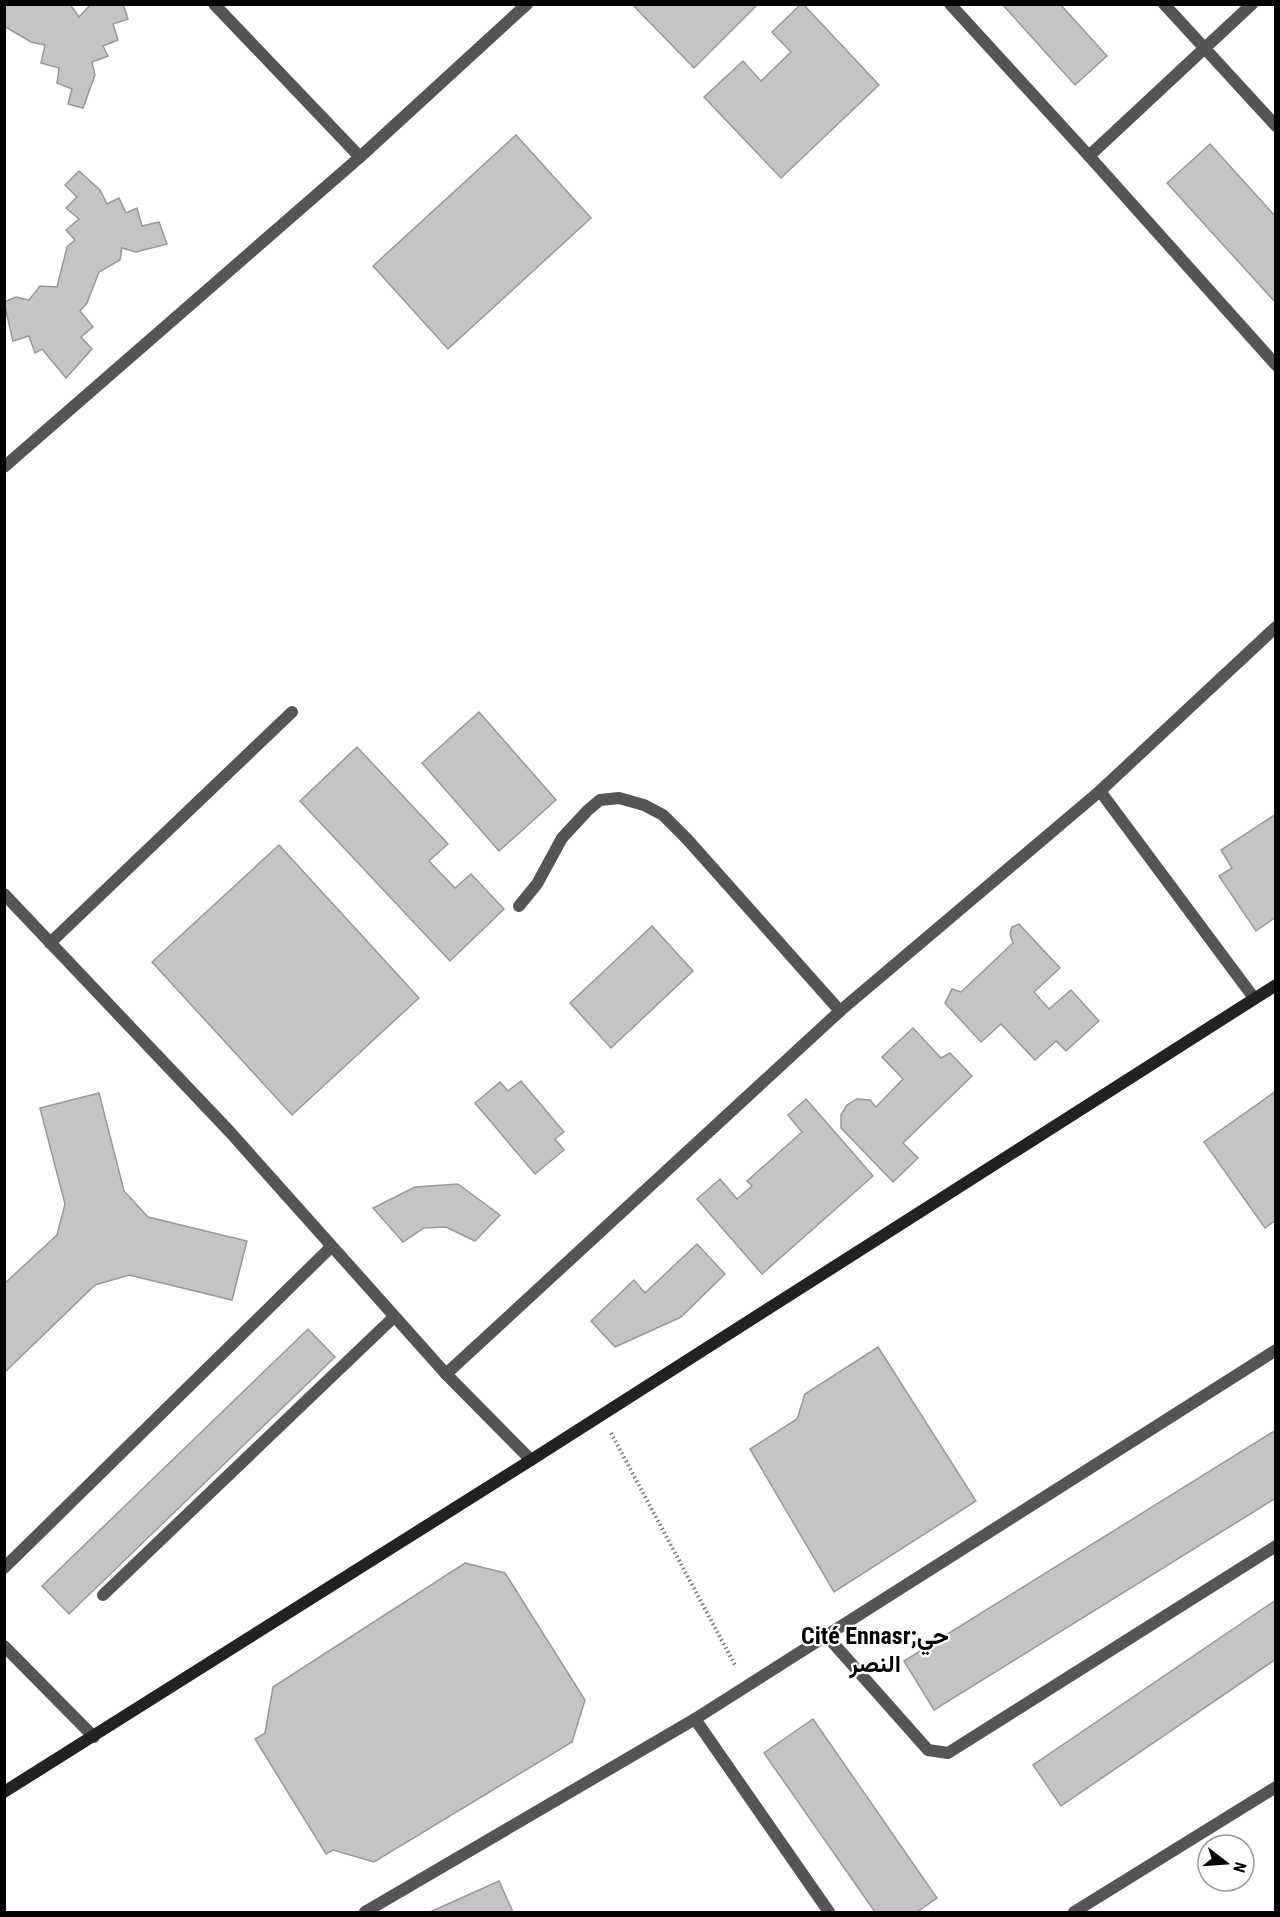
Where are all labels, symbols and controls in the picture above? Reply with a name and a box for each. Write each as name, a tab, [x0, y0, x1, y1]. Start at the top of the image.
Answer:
district label: Cité Ennasr;حي النصر	[801, 1622, 949, 1679]
north arrow	[1196, 1833, 1256, 1893]
text: N	[1229, 1860, 1250, 1875]

